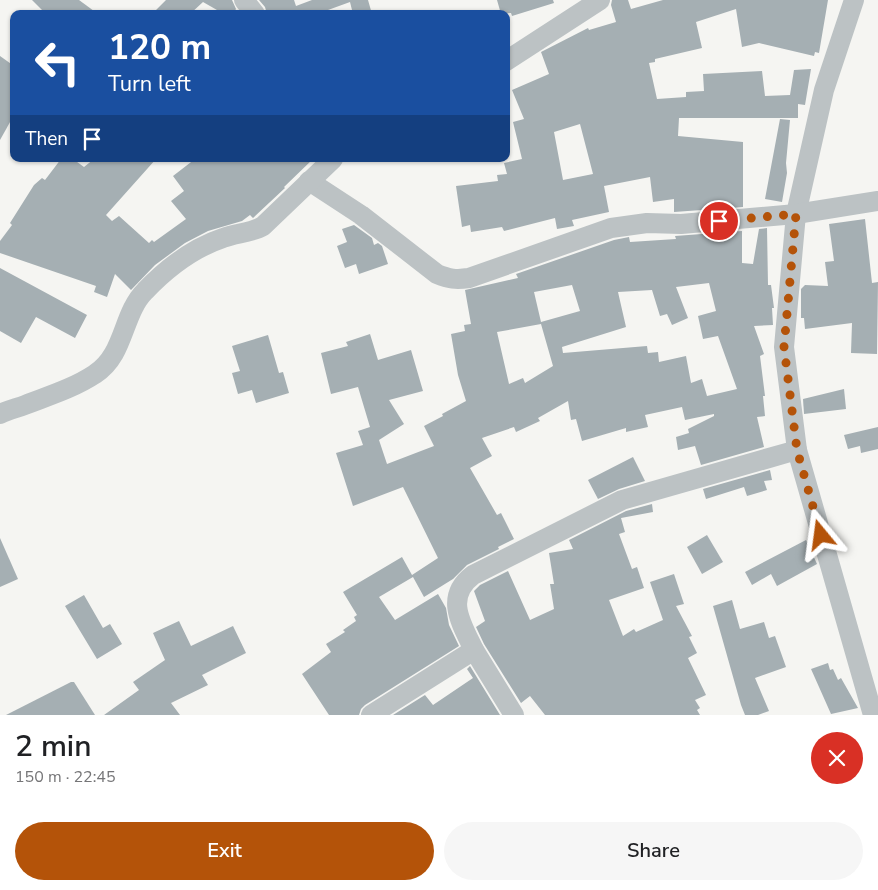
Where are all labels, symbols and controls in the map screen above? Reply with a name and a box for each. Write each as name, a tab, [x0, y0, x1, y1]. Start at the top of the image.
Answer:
text: 120 m	[108, 24, 211, 71]
icon: left	[25, 30, 90, 95]
text: Turn left	[108, 69, 191, 99]
icon: arrive	[78, 125, 106, 153]
text: Then	[25, 126, 68, 152]
pin	[698, 200, 740, 242]
icon: arrive	[705, 207, 733, 235]
position arrow	[794, 508, 846, 560]
text: 2 min	[15, 726, 91, 767]
button: close	[811, 732, 863, 784]
text: 150 m · 22:45	[15, 766, 116, 788]
button: Exit	[15, 822, 434, 880]
button: Share	[444, 822, 863, 880]

